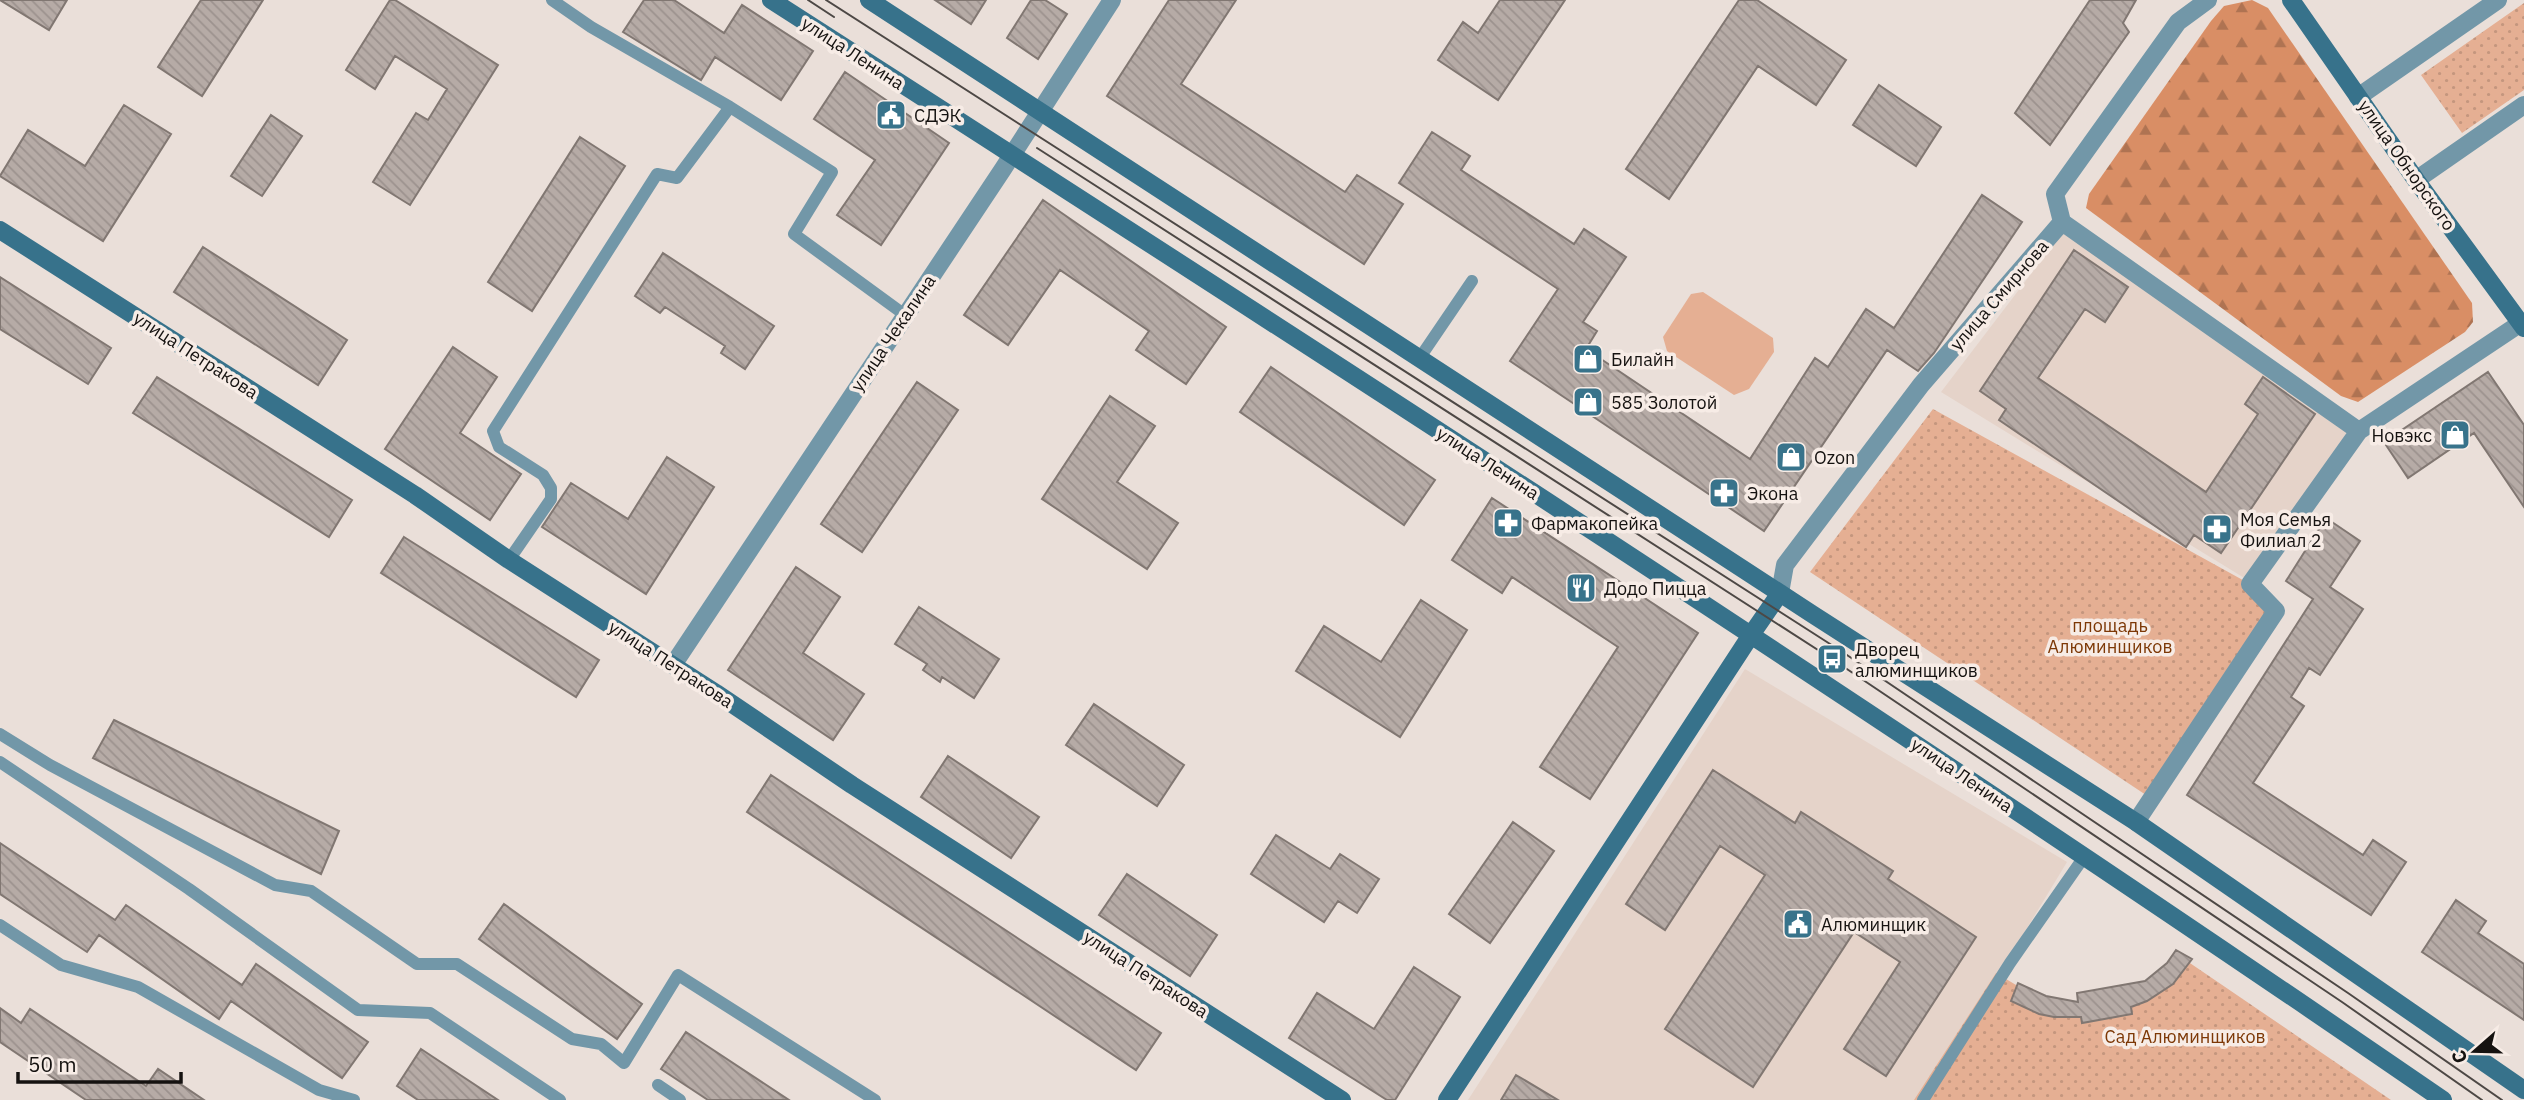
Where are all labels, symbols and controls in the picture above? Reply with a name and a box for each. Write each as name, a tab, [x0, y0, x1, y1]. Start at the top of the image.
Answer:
street label: улица Ленина	[797, 11, 909, 95]
street label: улица Обнорского	[2353, 95, 2461, 235]
public building icon: СДЭК	[874, 98, 908, 132]
place label: СДЭК	[914, 104, 962, 127]
street label: улица Смирнова	[1945, 235, 2054, 355]
street label: улица Чекалина	[845, 270, 941, 396]
street label: улица Петракова	[129, 306, 263, 404]
shop icon: Билайн	[1571, 342, 1605, 376]
place label: Билайн	[1611, 348, 1674, 371]
shop icon: 585 Золотой	[1571, 385, 1605, 419]
place label: 585 Золотой	[1611, 391, 1717, 414]
shop icon: Новэкс	[2438, 418, 2472, 452]
street label: улица Ленина	[1432, 421, 1544, 505]
place label: Новэкс	[2371, 424, 2432, 447]
shop icon: Ozon	[1774, 440, 1808, 474]
place label: Ozon	[1814, 446, 1855, 469]
pharmacy icon: Экона	[1707, 476, 1741, 510]
place label: Экона	[1747, 482, 1799, 505]
pharmacy icon: Фармакопейка	[1491, 506, 1525, 540]
place label: Моя Семья Филиал 2	[2240, 508, 2331, 552]
place label: Фармакопейка	[1531, 512, 1659, 535]
pharmacy icon: Моя Семья Филиал 2	[2200, 512, 2234, 546]
restaurant icon: Додо Пицца	[1564, 571, 1598, 605]
place label: Додо Пицца	[1604, 577, 1707, 600]
park label: площадь Алюминщиков	[2048, 614, 2172, 658]
street label: улица Петракова	[604, 615, 738, 713]
place label: Дворец алюминщиков	[1855, 638, 1978, 682]
bus stop icon: Дворец алюминщиков	[1815, 642, 1849, 676]
street label: улица Ленина	[1907, 733, 2018, 818]
public building icon: Алюминщик	[1781, 907, 1815, 941]
place label: Алюминщик	[1821, 913, 1926, 936]
street label: улица Петракова	[1079, 925, 1213, 1023]
north arrow	[2440, 1016, 2510, 1086]
park label: Сад Алюминщиков	[2104, 1025, 2266, 1048]
scale bar	[18, 1040, 180, 1084]
text: С	[2446, 1047, 2472, 1067]
text: 50 m	[28, 1050, 77, 1078]

